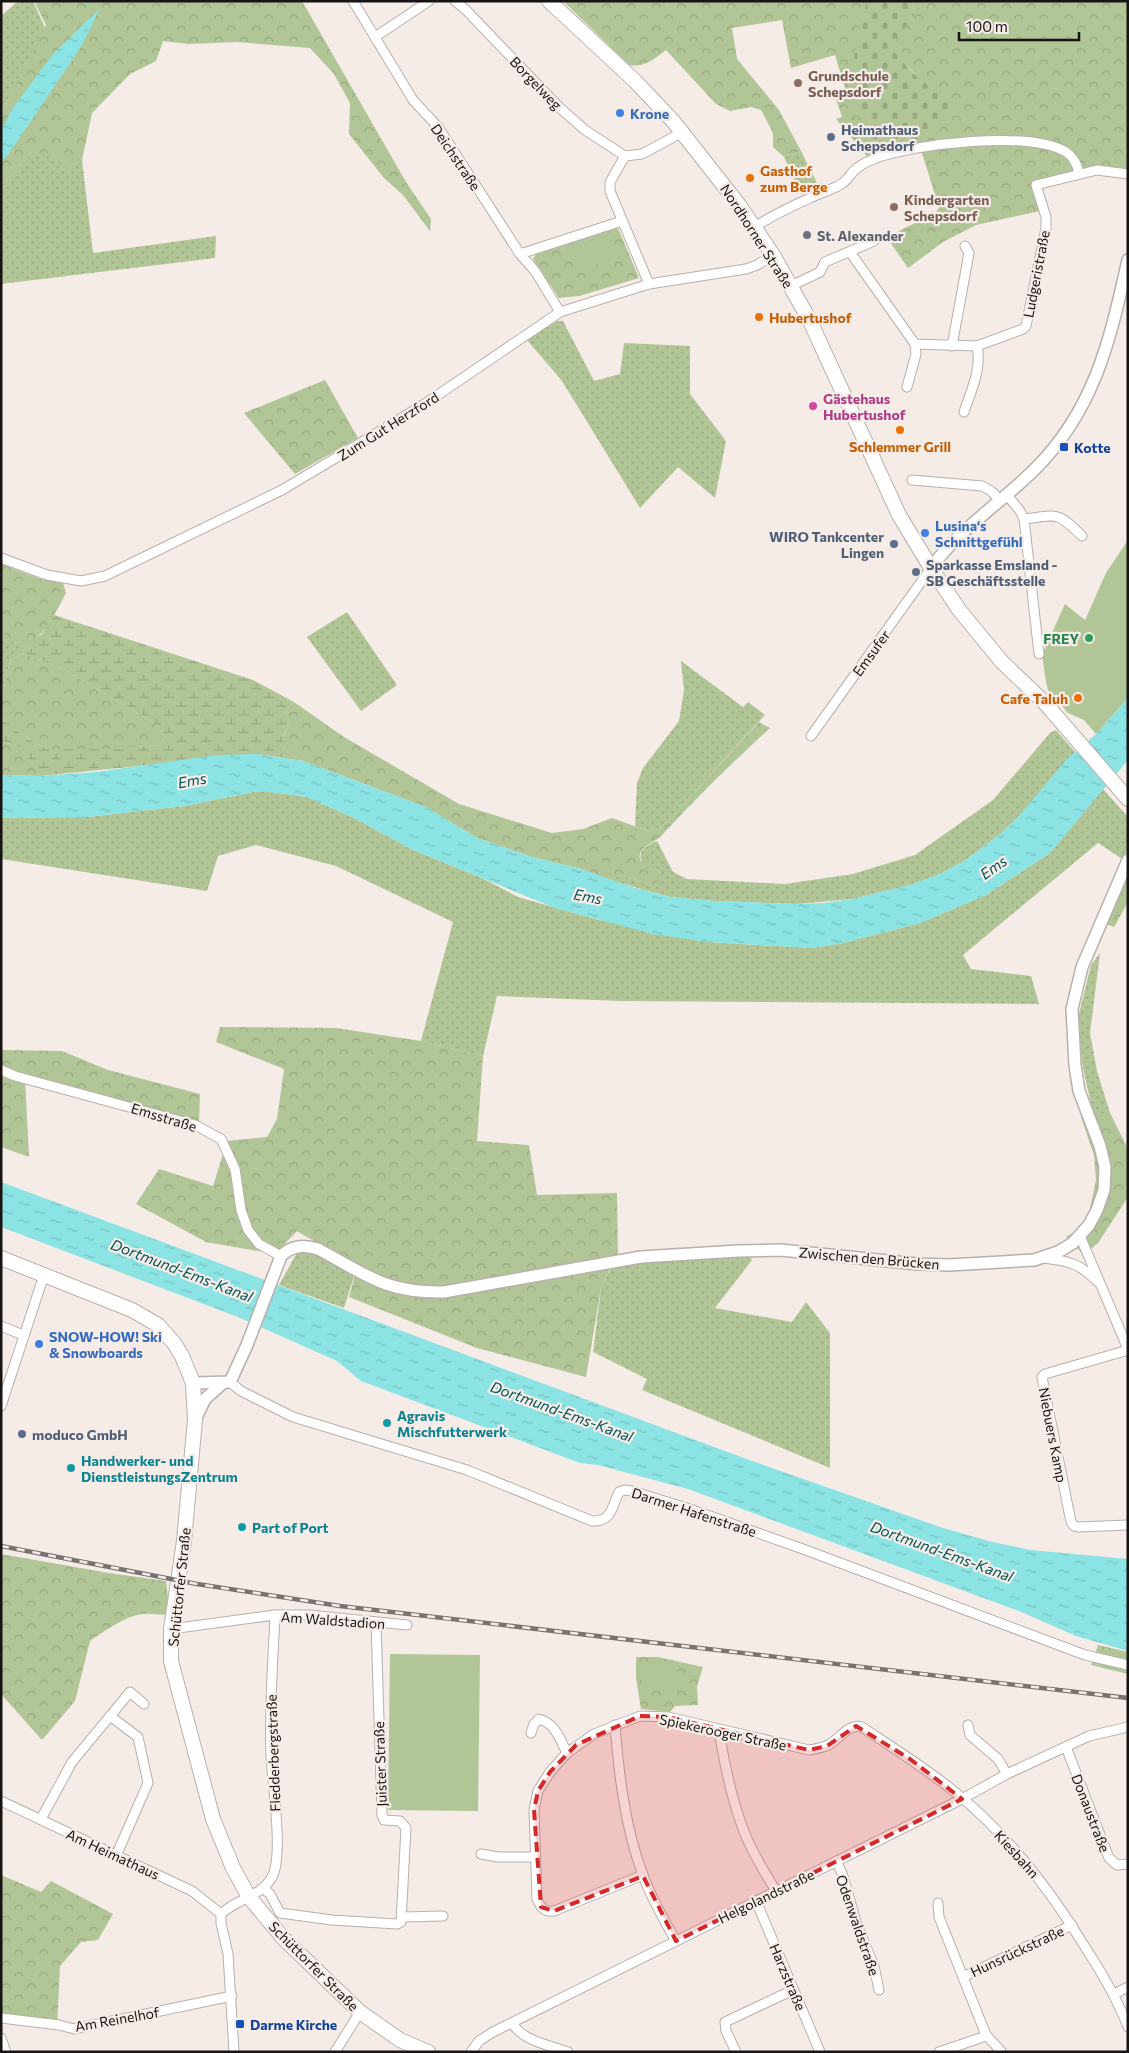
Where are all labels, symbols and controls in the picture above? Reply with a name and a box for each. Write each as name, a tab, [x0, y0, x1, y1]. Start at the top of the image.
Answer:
scale bar	[959, 10, 1079, 42]
text: 100 m	[966, 17, 1008, 35]
street label: Borgelweg	[507, 53, 566, 113]
place label: Grundschule Schepsdorf	[808, 67, 889, 100]
marker: Grundschule Schepsdorf	[792, 77, 804, 89]
place label: Krone	[630, 105, 669, 122]
marker: Krone	[614, 107, 626, 119]
street label: Deichstraße	[427, 120, 485, 194]
place label: Heimathaus Schepsdorf	[841, 121, 919, 154]
marker: Heimathaus Schepsdorf	[825, 131, 837, 143]
place label: Gasthof zum Berge	[760, 162, 827, 195]
marker: Gasthof zum Berge	[744, 172, 756, 184]
street label: Nordhorner Straße	[717, 181, 797, 291]
place label: Kindergarten Schepsdorf	[904, 191, 989, 224]
marker: Kindergarten Schepsdorf	[888, 201, 900, 213]
place label: St. Alexander	[817, 227, 904, 244]
marker: St. Alexander	[801, 229, 813, 241]
street label: Ludgeristraße	[1019, 229, 1053, 319]
place label: Hubertushof	[769, 309, 852, 326]
marker: Hubertushof	[753, 311, 765, 323]
street label: Zum Gut Herzford	[334, 388, 442, 464]
place label: Gästehaus Hubertushof	[823, 390, 906, 423]
marker: Gästehaus Hubertushof	[807, 400, 819, 412]
marker: Schlemmer Grill	[894, 424, 906, 436]
place label: Schlemmer Grill	[849, 438, 951, 455]
place label: Kotte	[1074, 439, 1111, 456]
marker: Kotte	[1058, 441, 1070, 453]
place label: Lusina‘s Schnittgefühl	[935, 517, 1023, 550]
marker: Lusina‘s Schnittgefühl	[919, 527, 931, 539]
place label: WIRO Tankcenter Lingen	[769, 528, 884, 561]
marker: WIRO Tankcenter Lingen	[888, 538, 900, 550]
place label: Sparkasse Emsland - SB Geschäftsstelle	[926, 556, 1058, 589]
marker: Sparkasse Emsland - SB Geschäftsstelle	[910, 566, 922, 578]
street label: Emsufer	[849, 626, 894, 679]
place label: FREY	[1043, 630, 1079, 647]
marker: FREY	[1083, 632, 1095, 644]
place label: Cafe Taluh	[1000, 690, 1068, 707]
marker: Cafe Taluh	[1072, 692, 1084, 704]
water label: Ems	[176, 769, 208, 791]
water label: Ems	[976, 851, 1010, 883]
water label: Ems	[572, 884, 604, 908]
street label: Emsstraße	[129, 1099, 199, 1135]
water label: Dortmund-Ems-Kanal	[109, 1235, 257, 1306]
street label: Zwischen den Brücken	[798, 1243, 940, 1273]
place label: SNOW-HOW! Ski & Snowboards	[49, 1328, 162, 1361]
marker: SNOW-HOW! Ski & Snowboards	[33, 1338, 45, 1350]
water label: Dortmund-Ems-Kanal	[488, 1377, 637, 1446]
street label: Niebuers Kamp	[1035, 1386, 1071, 1484]
place label: Agravis Mischfutterwerk	[397, 1407, 507, 1440]
marker: Agravis Mischfutterwerk	[381, 1417, 393, 1429]
place label: moduco GmbH	[32, 1426, 128, 1443]
marker: moduco GmbH	[16, 1428, 28, 1440]
place label: Handwerker- und DienstleistungsZentrum	[81, 1452, 238, 1485]
marker: Handwerker- und DienstleistungsZentrum	[65, 1462, 77, 1474]
street label: Darmer Hafenstraße	[629, 1484, 759, 1540]
water label: Dortmund-Ems-Kanal	[868, 1517, 1017, 1586]
place label: Part of Port	[252, 1519, 329, 1536]
marker: Part of Port	[236, 1521, 248, 1533]
street label: Schüttorfer Straße	[164, 1527, 194, 1647]
street label: Am Waldstadion	[280, 1608, 386, 1632]
street label: Fledderbergstraße	[262, 1694, 284, 1812]
street label: Spiekerooger Straße	[658, 1710, 788, 1754]
street label: Juister Straße	[370, 1721, 390, 1807]
street label: Donaustraße	[1068, 1771, 1114, 1855]
street label: Am Heimathaus	[64, 1825, 162, 1883]
street label: Kiesbahn	[991, 1827, 1043, 1881]
street label: Helgolandstraße	[715, 1865, 817, 1927]
street label: Odenwaldstraße	[833, 1872, 883, 1978]
street label: Schüttorfer Straße	[266, 1918, 362, 2014]
street label: Hunsrückstraße	[967, 1922, 1067, 1980]
street label: Harzstraße	[766, 1941, 810, 2013]
street label: Am Reinelhof	[74, 2003, 161, 2035]
place label: Darme Kirche	[250, 2016, 337, 2033]
marker: Darme Kirche	[234, 2018, 246, 2030]

